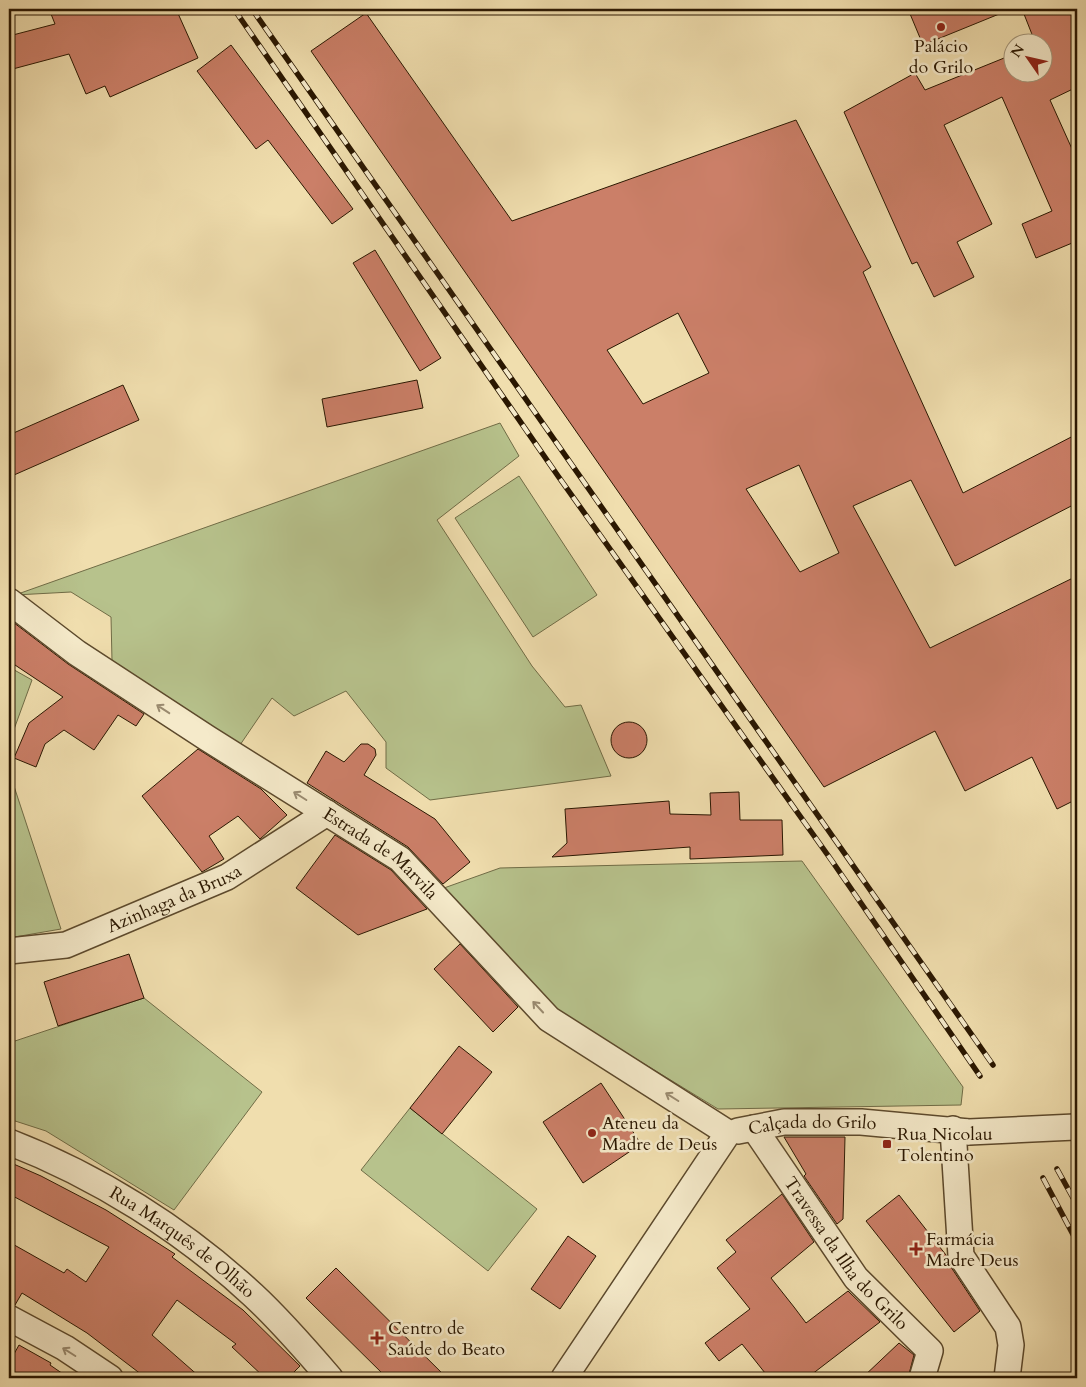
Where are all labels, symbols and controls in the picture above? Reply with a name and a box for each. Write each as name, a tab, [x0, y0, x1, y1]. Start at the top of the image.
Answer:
marker: Palácio do Grilo	[935, 21, 947, 33]
north arrow	[1004, 32, 1054, 82]
place label: Palácio do Grilo	[909, 34, 973, 80]
text: N	[1006, 41, 1029, 61]
one-way arrow	[156, 704, 170, 715]
one-way arrow	[294, 791, 308, 801]
street label: Estrada de Marvila	[318, 801, 444, 905]
street label: Azinhaga da Bruxa	[103, 858, 247, 939]
one-way arrow	[532, 1001, 544, 1014]
one-way arrow	[666, 1092, 680, 1102]
street label: Calçada do Grilo	[746, 1110, 878, 1141]
place label: Ateneu da Madre de Deus	[602, 1111, 717, 1157]
place label: Rua Nicolau Tolentino	[897, 1122, 993, 1168]
marker: Ateneu da Madre de Deus	[586, 1127, 598, 1139]
marker: Rua Nicolau Tolentino	[881, 1138, 893, 1150]
street label: Travessa da Ilha do Grilo	[778, 1172, 914, 1336]
street label: Rua Marquês de Olhão	[105, 1180, 261, 1304]
place label: Farmácia Madre Deus	[926, 1227, 1019, 1273]
marker: Farmácia Madre Deus	[910, 1243, 922, 1255]
place label: Centro de Saúde do Beato	[388, 1316, 505, 1362]
marker: Centro de Saúde do Beato	[370, 1331, 384, 1345]
one-way arrow	[62, 1346, 76, 1357]

